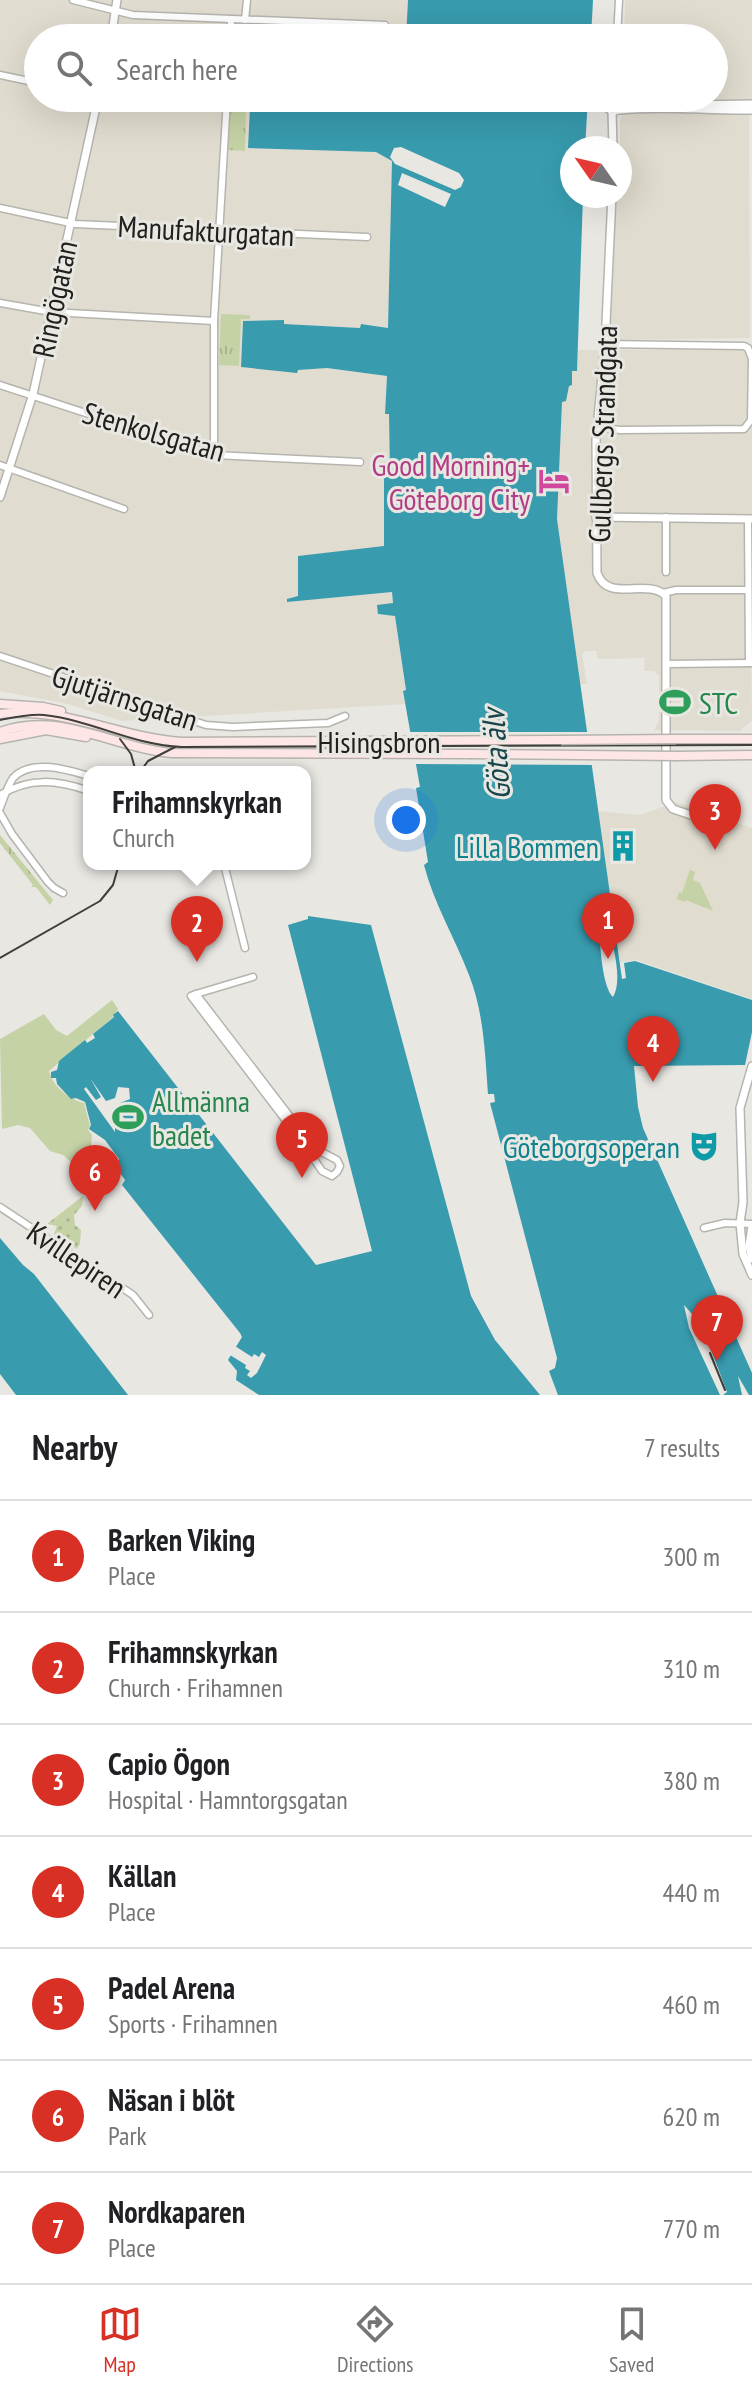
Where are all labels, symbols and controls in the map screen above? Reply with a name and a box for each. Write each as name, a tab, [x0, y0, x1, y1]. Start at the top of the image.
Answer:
search box	[24, 24, 728, 112]
icon: search	[52, 46, 96, 90]
text: Search here	[116, 49, 238, 88]
north arrow	[560, 136, 632, 208]
street label: Manufakturgatan	[117, 206, 295, 254]
street label: Ringögatan	[23, 237, 85, 361]
street label: Gullbergs Strandgata	[579, 325, 625, 543]
street label: Stenkolsgatan	[78, 392, 230, 470]
place label: Good Morning+ Göteborg City	[371, 445, 531, 518]
hotel icon: Good Morning+ Göteborg City	[537, 464, 571, 498]
street label: Gjutjärnsgatan	[47, 655, 203, 739]
place label: STC	[699, 683, 738, 722]
sports icon: STC	[658, 685, 692, 719]
water label: Göta älv	[471, 704, 519, 802]
street label: Hisingsbron	[318, 722, 440, 761]
popup	[83, 766, 311, 870]
text: Frihamnskyrkan	[112, 782, 282, 821]
pin: 3	[689, 784, 741, 850]
your location	[386, 800, 426, 840]
text: Church	[112, 821, 175, 854]
place label: Lilla Bommen	[456, 827, 599, 866]
building icon: Lilla Bommen	[606, 829, 640, 863]
pin: 1	[582, 893, 634, 959]
pin: 2	[171, 896, 223, 962]
pin: 4	[627, 1016, 679, 1082]
place label: Allmänna badet	[152, 1081, 250, 1154]
sports icon: Allmänna badet	[111, 1100, 145, 1134]
pin: 5	[276, 1112, 328, 1178]
place label: Göteborgsoperan	[503, 1127, 680, 1166]
theatre icon: Göteborgsoperan	[687, 1129, 721, 1163]
pin: 6	[69, 1145, 121, 1211]
street label: Kvillepiren	[20, 1212, 134, 1306]
pin: 7	[691, 1295, 743, 1361]
text: Nearby	[32, 1425, 117, 1469]
text: 7 results	[644, 1431, 720, 1464]
text: Barken Viking	[108, 1520, 255, 1559]
text: 1	[52, 1540, 64, 1573]
text: 300 m	[662, 1540, 720, 1573]
text: Place	[108, 1559, 156, 1592]
text: Frihamnskyrkan	[108, 1632, 278, 1671]
text: 2	[52, 1652, 64, 1685]
text: 310 m	[662, 1652, 720, 1685]
text: Church · Frihamnen	[108, 1671, 283, 1704]
text: Capio Ögon	[108, 1744, 230, 1783]
text: 3	[52, 1764, 64, 1797]
text: 380 m	[662, 1764, 720, 1797]
text: Hospital · Hamntorgsgatan	[108, 1783, 348, 1816]
text: Källan	[108, 1856, 176, 1895]
text: 4	[52, 1876, 64, 1909]
text: 440 m	[662, 1876, 720, 1909]
text: Place	[108, 1895, 156, 1928]
text: Padel Arena	[108, 1968, 235, 2007]
text: 5	[52, 1988, 64, 2021]
text: 460 m	[662, 1988, 720, 2021]
text: Sports · Frihamnen	[108, 2007, 278, 2040]
text: Näsan i blöt	[108, 2080, 235, 2119]
text: 6	[52, 2100, 64, 2133]
text: 620 m	[662, 2100, 720, 2133]
text: Park	[108, 2119, 147, 2152]
text: Nordkaparen	[108, 2192, 245, 2231]
text: 7	[52, 2212, 64, 2245]
text: 770 m	[662, 2212, 720, 2245]
text: Place	[108, 2231, 156, 2264]
tab: Map	[98, 2302, 142, 2378]
tab: Directions	[337, 2302, 414, 2378]
tab: Saved	[609, 2302, 654, 2378]

